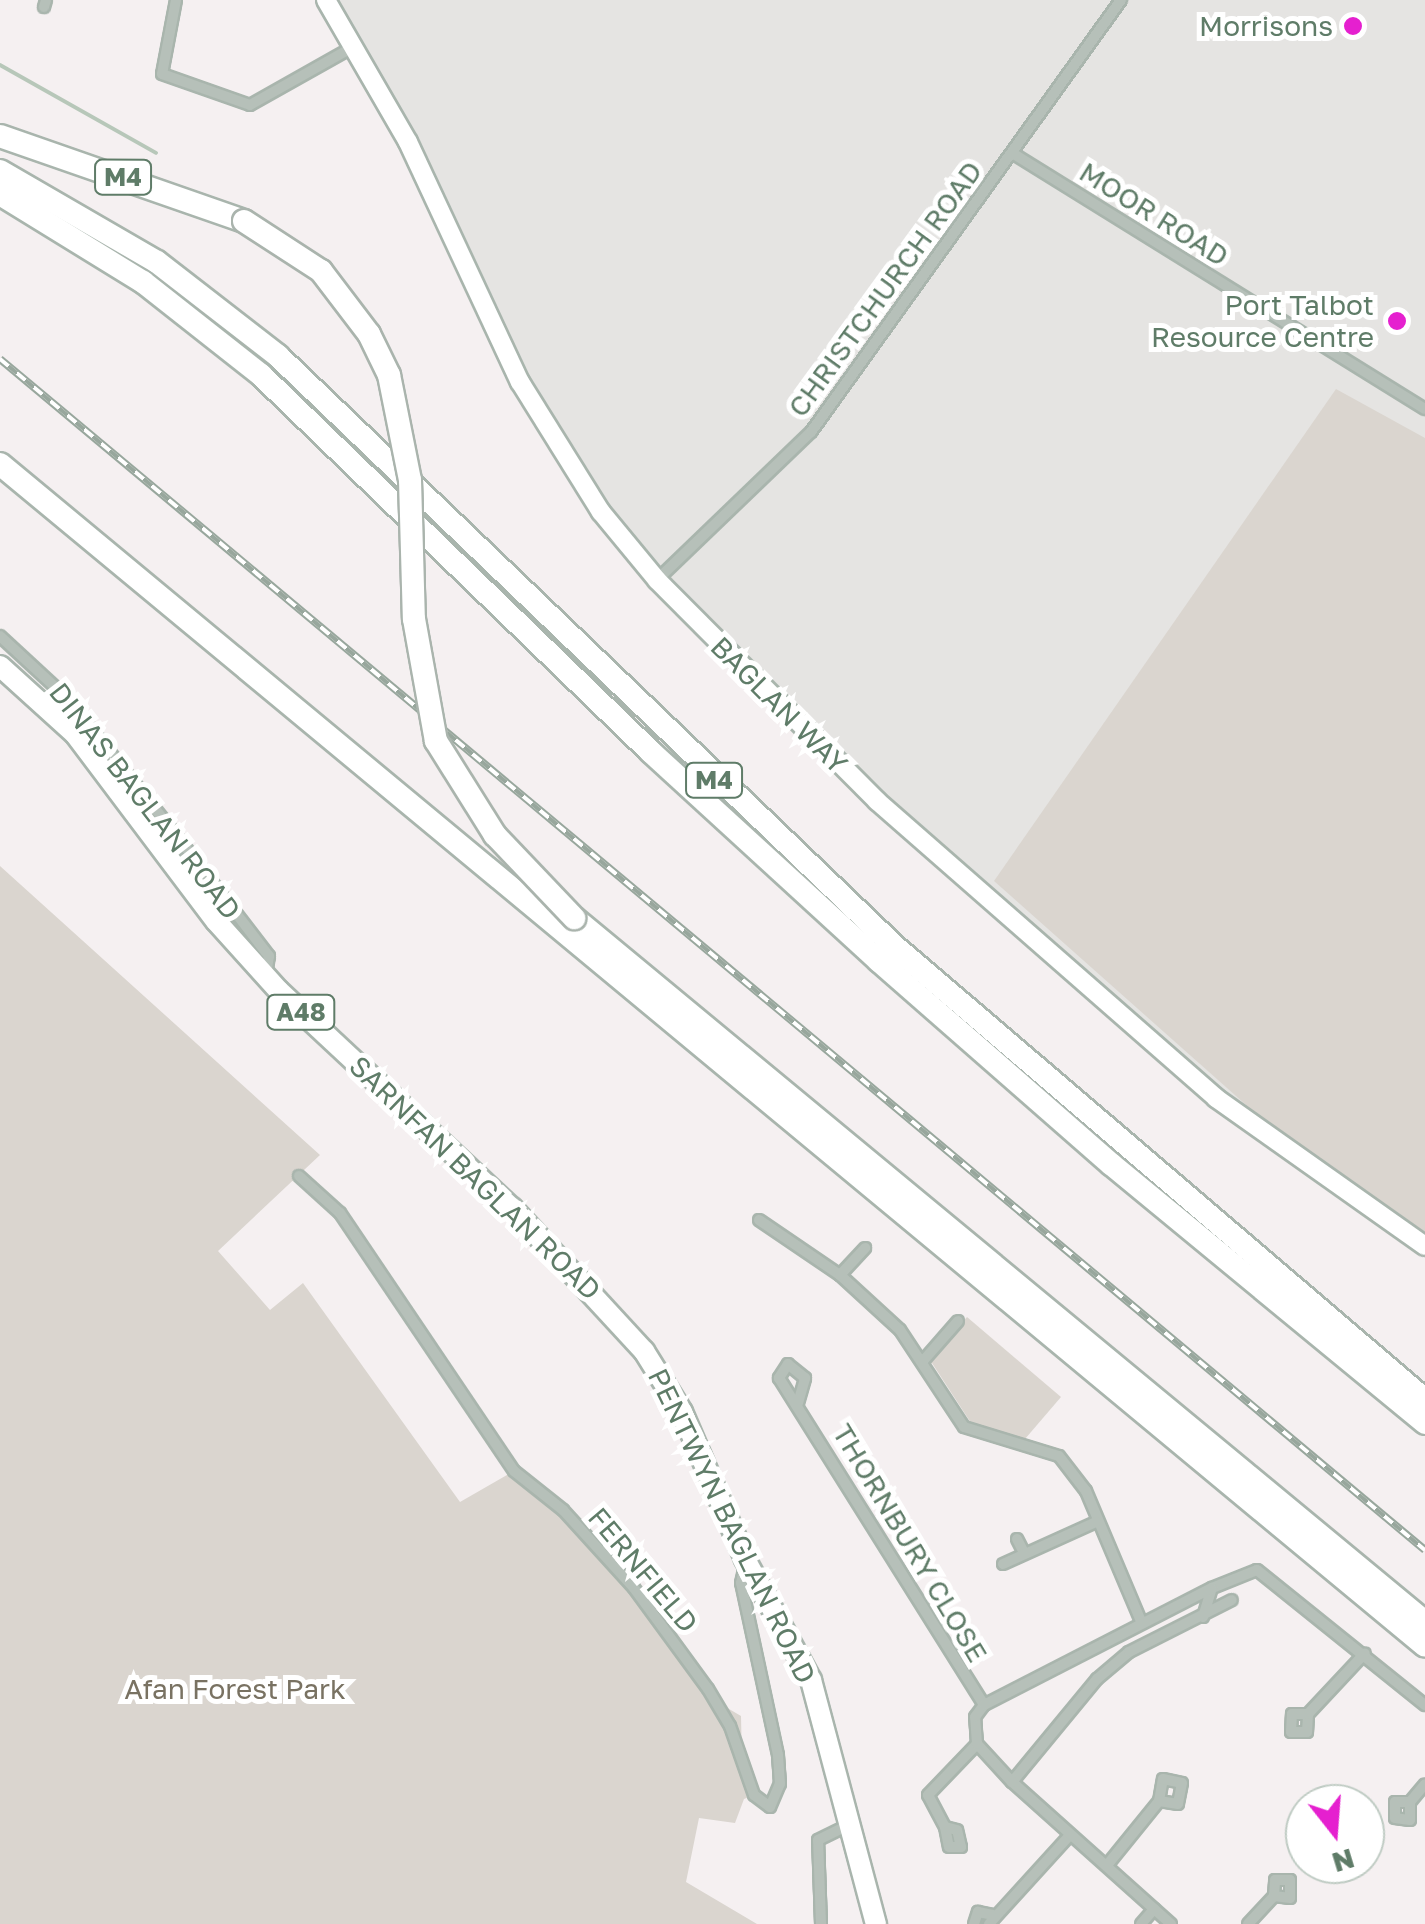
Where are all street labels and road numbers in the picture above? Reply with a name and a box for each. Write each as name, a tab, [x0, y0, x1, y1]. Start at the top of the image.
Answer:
street label: CHRISTCHURCH ROAD	[781, 155, 989, 423]
street label: MOOR ROAD	[1073, 155, 1235, 273]
road number: M4	[93, 157, 153, 197]
street label: BAGLAN WAY	[704, 630, 854, 780]
street label: DINAS BAGLAN ROAD	[42, 676, 248, 926]
road number: M4	[684, 760, 744, 800]
road number: A48	[266, 992, 336, 1032]
street label: SARNFAN BAGLAN ROAD	[342, 1049, 608, 1307]
street label: PENTWYN BAGLAN ROAD	[641, 1363, 823, 1689]
street label: THORNBURY CLOSE	[826, 1418, 994, 1668]
street label: FERNFIELD	[581, 1501, 705, 1639]

